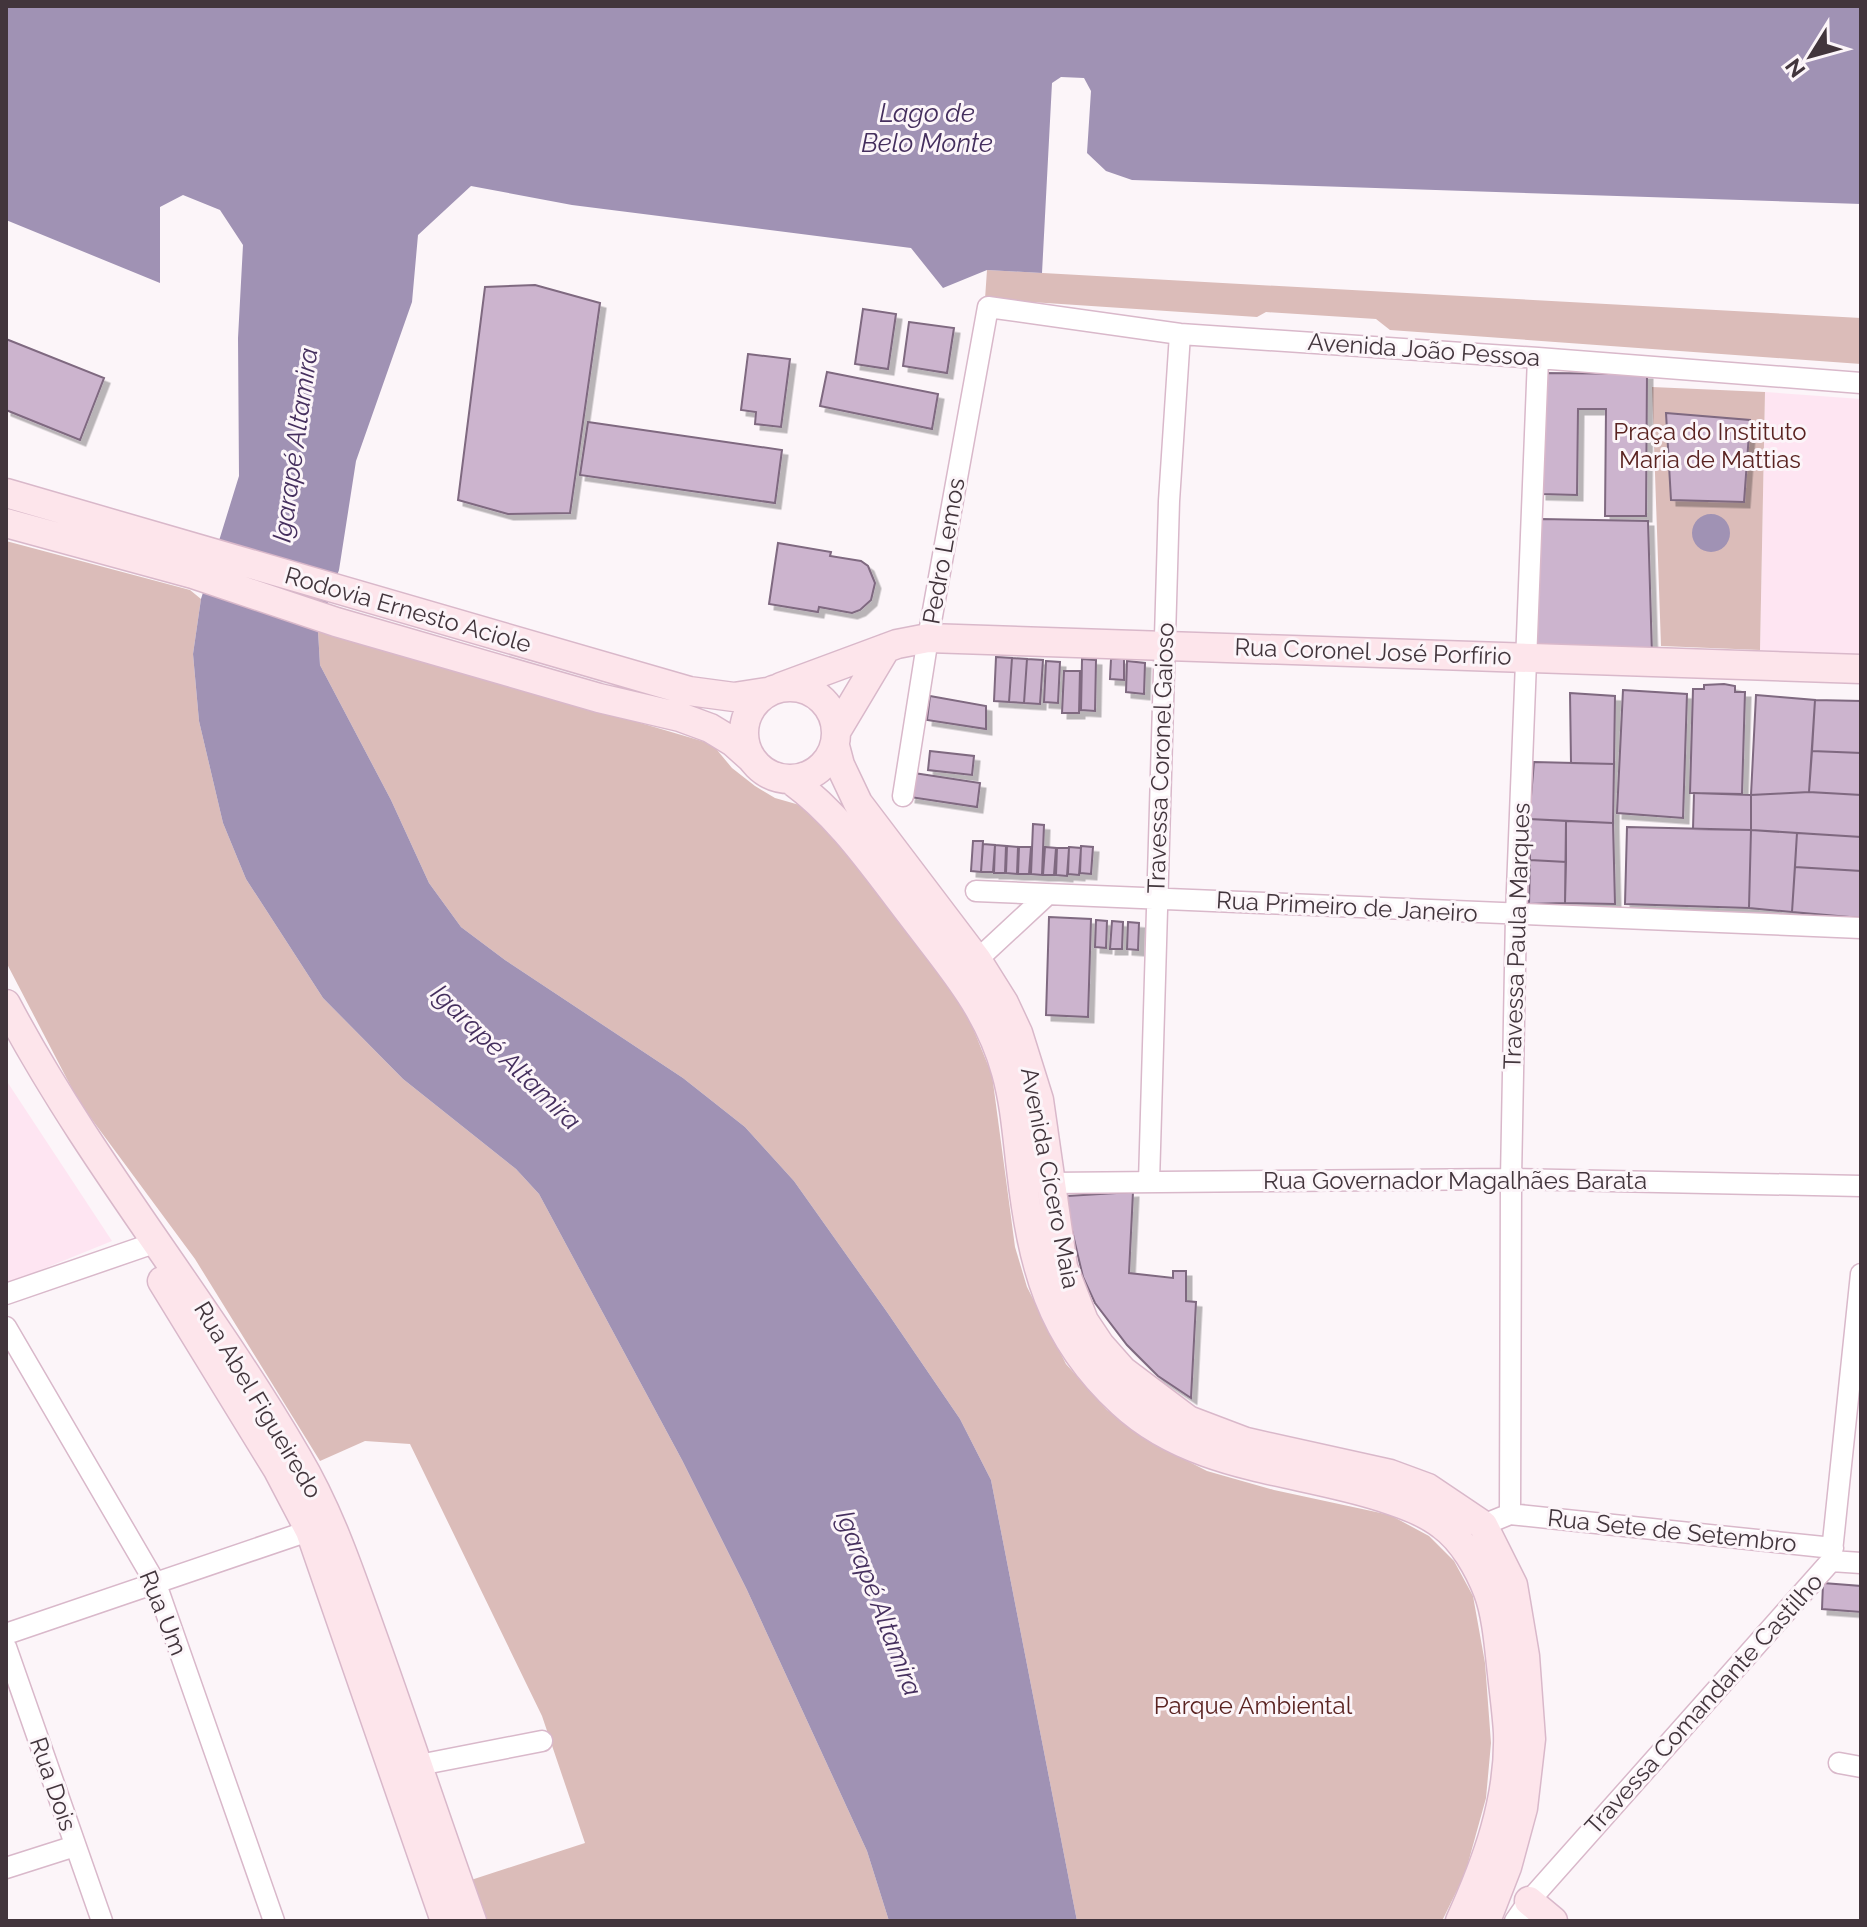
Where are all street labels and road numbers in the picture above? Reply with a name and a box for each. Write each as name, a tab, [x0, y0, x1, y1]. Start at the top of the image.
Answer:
street label: Avenida João Pessoa	[1307, 327, 1541, 372]
street label: Pedro Lemos	[916, 476, 971, 626]
street label: Rodovia Ernesto Aciole	[282, 560, 535, 659]
street label: Travessa Coronel Gaioso	[1141, 622, 1180, 894]
street label: Rua Coronel José Porfírio	[1234, 632, 1512, 671]
street label: Travessa Paula Marques	[1497, 802, 1536, 1070]
street label: Rua Primeiro de Janeiro	[1216, 885, 1479, 928]
street label: Avenida Cícero Maia	[1015, 1065, 1086, 1291]
street label: Rua Governador Magalhães Barata	[1263, 1166, 1647, 1195]
street label: Rua Abel Figueiredo	[188, 1296, 329, 1503]
street label: Rua Sete de Setembro	[1546, 1503, 1798, 1558]
street label: Rua Um	[133, 1566, 194, 1659]
street label: Travessa Comandante Castilho	[1579, 1567, 1829, 1840]
street label: Rua Dois	[24, 1733, 83, 1835]

